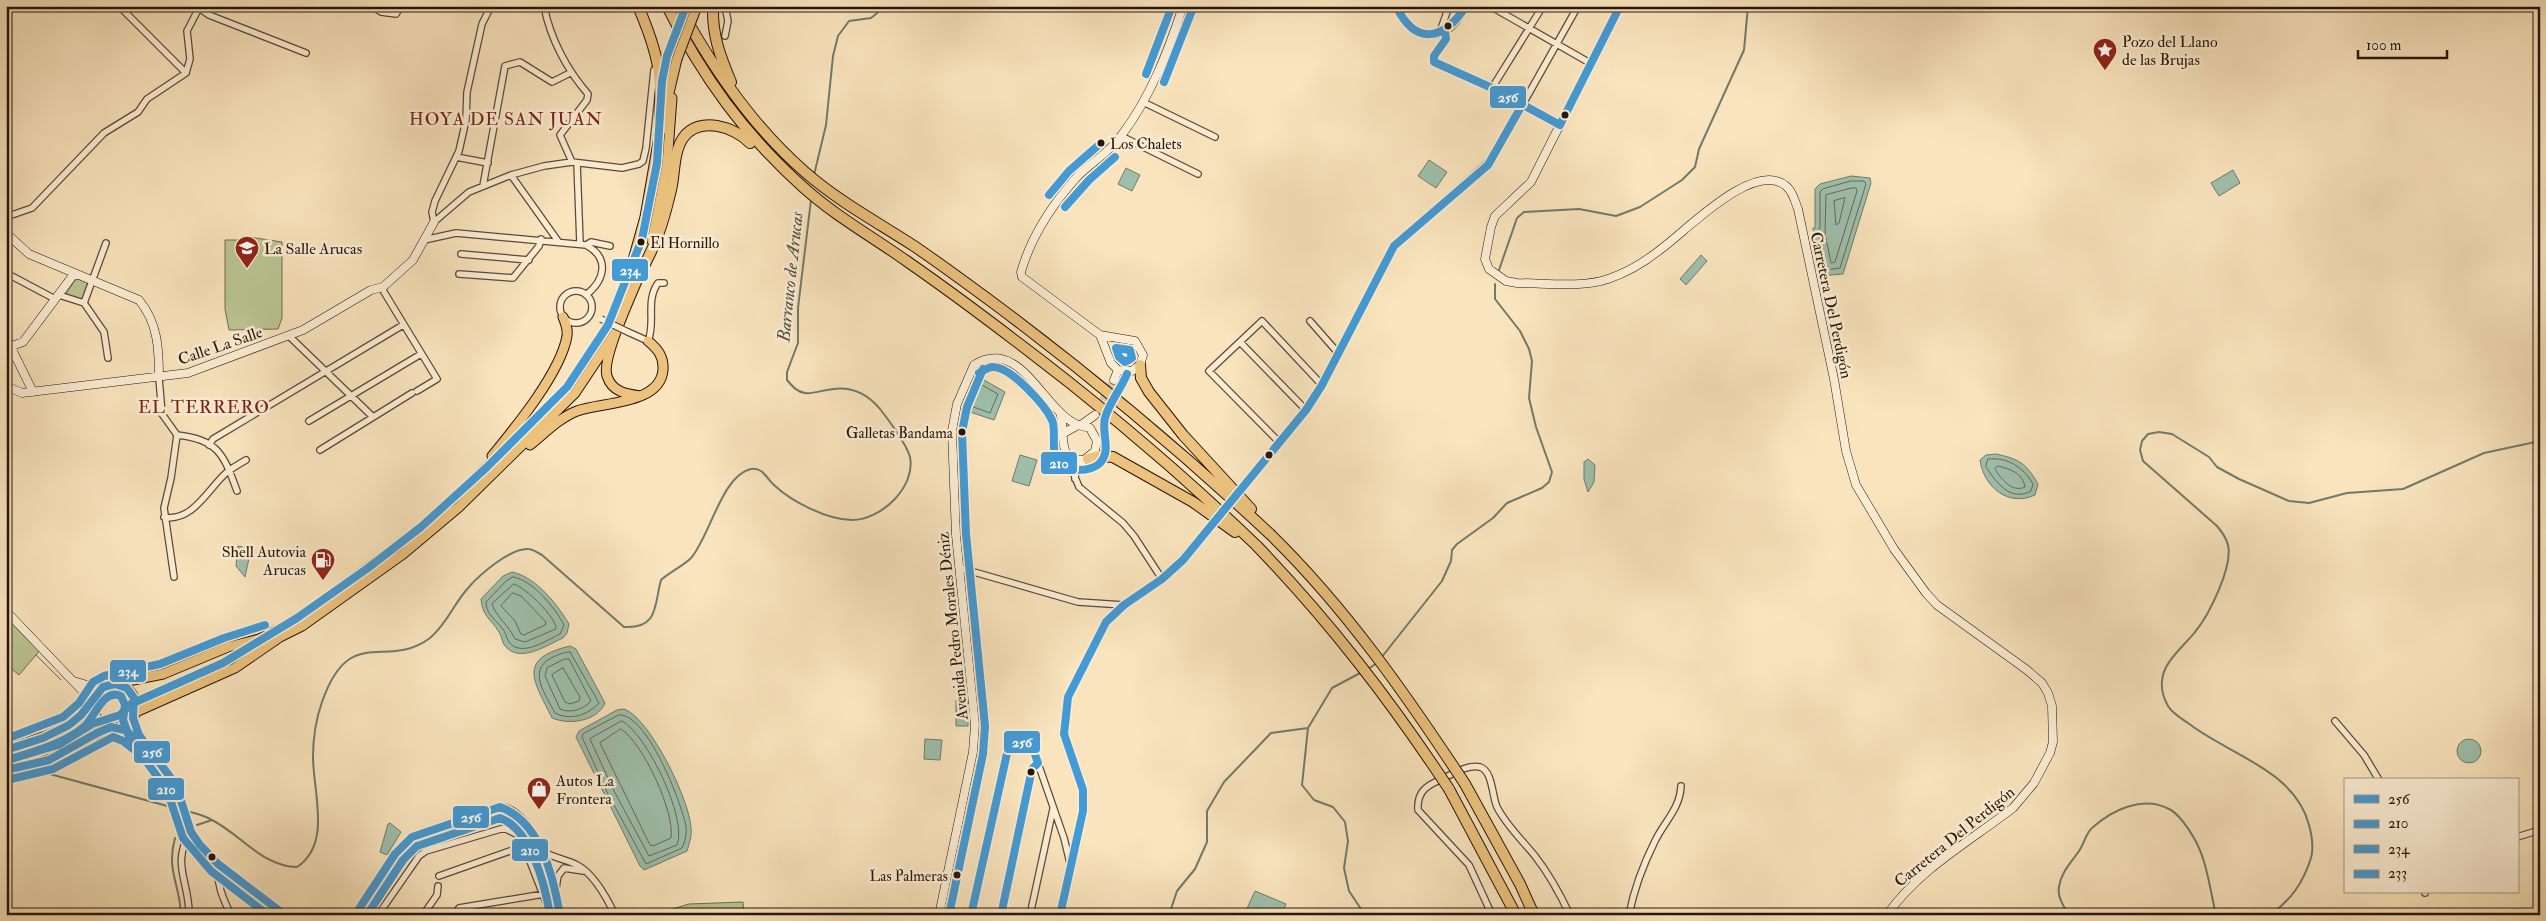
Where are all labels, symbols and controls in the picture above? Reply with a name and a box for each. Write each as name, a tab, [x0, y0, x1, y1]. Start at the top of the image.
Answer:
unlabelled marker	[1443, 21, 1453, 31]
scale bar	[2358, 28, 2447, 60]
place label: Pozo del Llano de las Brujas	[2122, 32, 2218, 70]
text: 100 m	[2366, 36, 2402, 55]
place icon: Pozo del Llano de las Brujas	[2092, 37, 2118, 71]
line badge: 256	[1489, 85, 1527, 109]
text: 256	[1498, 89, 1519, 106]
district label: HOYA DE SAN JUAN	[409, 108, 603, 131]
unlabelled marker	[1560, 110, 1570, 120]
place label: Los Chalets	[1110, 135, 1182, 154]
marker: Los Chalets	[1096, 138, 1106, 148]
water label: Barranco de Arucas	[772, 210, 809, 344]
street label: Carretera Del Perdigón	[1806, 230, 1856, 380]
place label: El Hornillo	[650, 234, 719, 253]
school or university icon: La Salle Arucas	[234, 235, 260, 269]
marker: El Hornillo	[636, 237, 646, 247]
place label: La Salle Arucas	[264, 239, 362, 259]
line badge: 234	[611, 258, 649, 282]
text: 234	[620, 262, 641, 279]
street label: Calle La Salle	[175, 322, 266, 370]
district label: EL TERRERO	[138, 396, 270, 419]
place label: Galletas Bandama	[846, 424, 954, 443]
marker: Galletas Bandama	[957, 427, 967, 437]
unlabelled marker	[1264, 450, 1274, 460]
line badge: 210	[1040, 451, 1078, 475]
text: 210	[1049, 455, 1069, 472]
street label: Avenida Pedro Morales Déniz	[933, 531, 973, 722]
place label: Shell Autovia Arucas	[222, 542, 306, 580]
fuel station icon: Shell Autovia Arucas	[310, 547, 336, 581]
line badge: 234	[109, 659, 147, 683]
text: 234	[118, 663, 139, 680]
line badge: 256	[1003, 730, 1041, 754]
text: 256	[1012, 734, 1033, 751]
line badge: 256	[133, 740, 171, 764]
text: 256	[142, 744, 163, 761]
unlabelled marker	[1026, 767, 1036, 777]
place label: Autos La Frontera	[555, 771, 615, 809]
shop icon: Autos La Frontera	[526, 776, 552, 810]
line badge: 210	[147, 777, 185, 801]
legend	[2344, 778, 2518, 894]
text: 210	[156, 781, 176, 798]
street label: Carretera Del Perdigón	[1890, 782, 2019, 892]
text: 256	[2388, 790, 2411, 809]
line badge: 256	[452, 805, 490, 829]
text: 256	[461, 809, 482, 826]
text: 210	[2388, 814, 2409, 833]
line badge: 210	[511, 838, 549, 862]
text: 234	[2388, 840, 2410, 859]
text: 210	[520, 842, 540, 859]
unlabelled marker	[207, 852, 217, 862]
text: 233	[2388, 864, 2407, 883]
place label: Las Palmeras	[869, 867, 948, 886]
marker: Las Palmeras	[952, 870, 962, 880]

